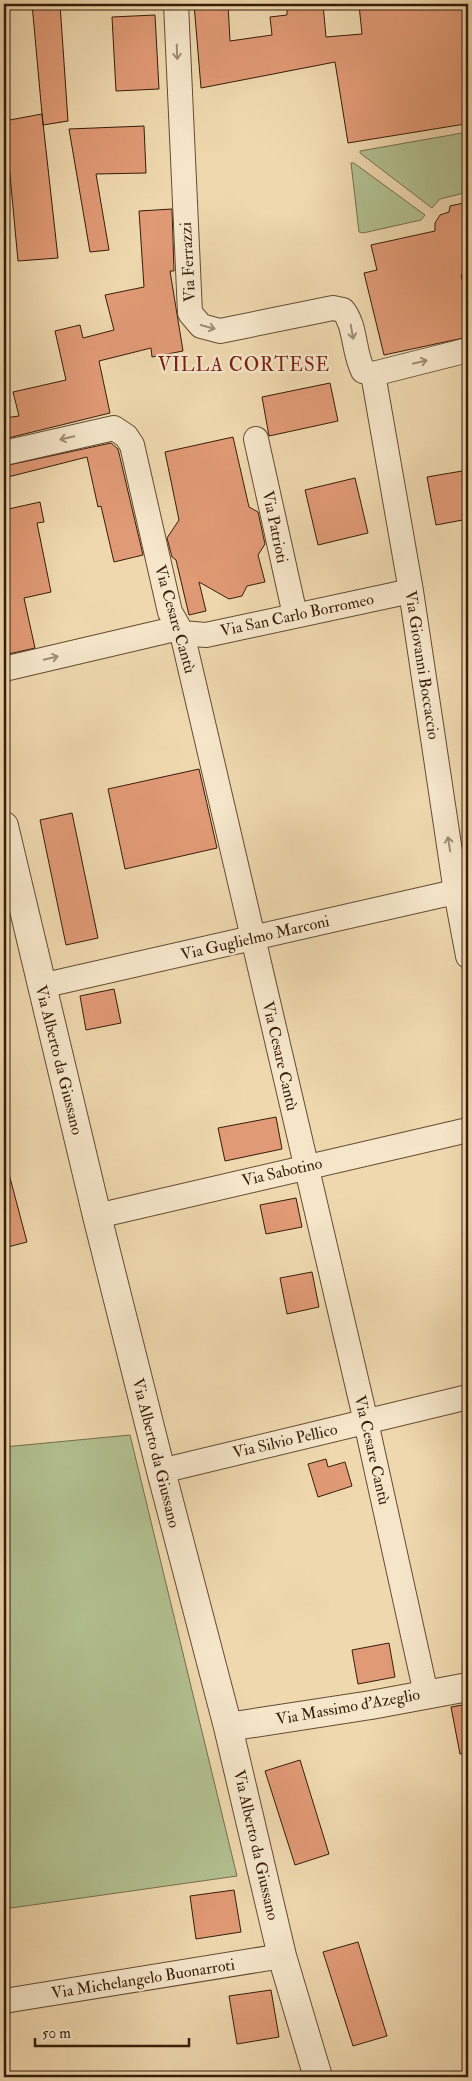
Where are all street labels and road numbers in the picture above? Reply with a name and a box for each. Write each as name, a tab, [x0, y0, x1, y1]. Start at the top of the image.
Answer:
street label: Via Ferrazzi	[176, 222, 200, 302]
street label: Via Patrioti	[258, 489, 292, 565]
street label: Via Cesare Cantù	[150, 563, 200, 675]
street label: Via San Carlo Borromeo	[218, 589, 376, 641]
street label: Via Giovanni Boccaccio	[400, 589, 444, 741]
street label: Via Guglielmo Marconi	[179, 911, 331, 965]
street label: Via Alberto da Giussano	[31, 983, 87, 1137]
street label: Via Cesare Cantù	[258, 999, 302, 1113]
street label: Via Sabotino	[240, 1153, 324, 1191]
street label: Via Alberto da Giussano	[128, 1376, 184, 1530]
street label: Via Cesare Cantù	[350, 1393, 394, 1507]
street label: Via Silvio Pellico	[231, 1419, 340, 1463]
street label: Via Massimo d'Azeglio	[274, 1684, 422, 1730]
street label: Via Alberto da Giussano	[229, 1768, 283, 1922]
street label: Via Michelangelo Buonarroti	[50, 1955, 236, 2003]

